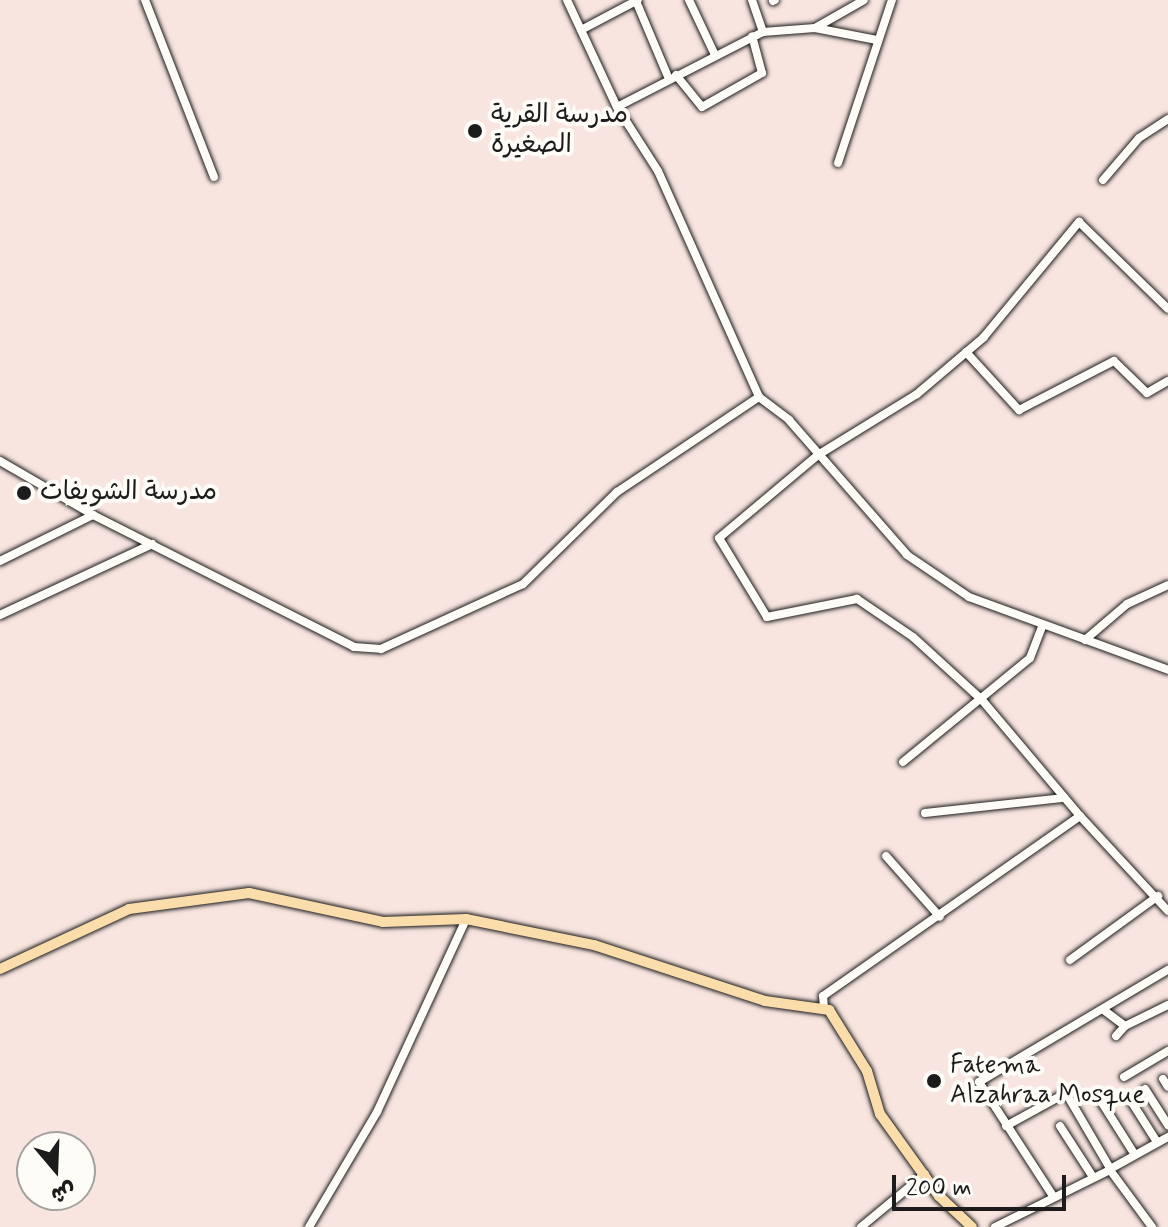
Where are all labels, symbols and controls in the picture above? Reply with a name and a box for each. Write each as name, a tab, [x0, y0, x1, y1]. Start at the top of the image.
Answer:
place label: مدرسة القرية الصغيرة	[491, 100, 628, 162]
marker: مدرسة القرية الصغيرة	[466, 122, 484, 140]
place label: مدرسة الشويفات	[40, 477, 217, 509]
marker: مدرسة الشويفات	[15, 484, 33, 502]
place label: Fatema Alzahraa Mosque	[950, 1050, 1140, 1112]
marker: Fatema Alzahraa Mosque	[925, 1072, 943, 1090]
north arrow	[16, 1131, 96, 1211]
scale bar	[896, 1159, 1070, 1209]
text: 200 m	[906, 1173, 972, 1204]
text: ش	[47, 1175, 79, 1209]

